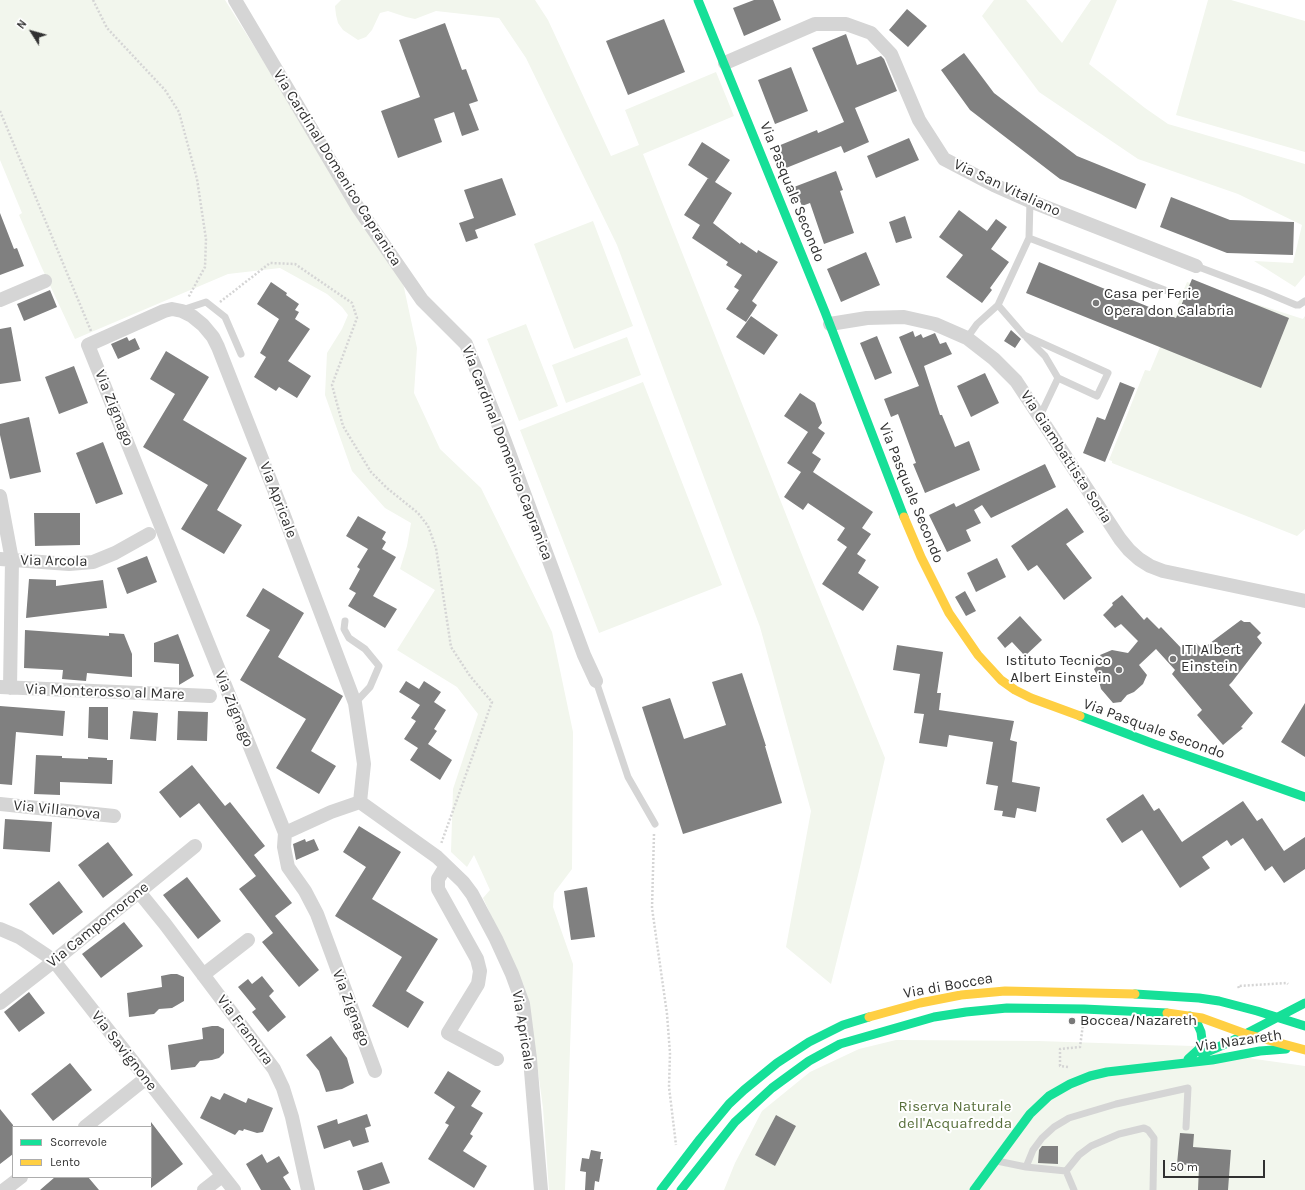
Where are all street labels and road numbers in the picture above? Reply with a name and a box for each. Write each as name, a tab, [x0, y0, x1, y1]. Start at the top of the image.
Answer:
street label: Via Cardinal Domenico Capranica	[269, 66, 405, 270]
street label: Via Pasquale Secondo	[756, 119, 828, 265]
street label: Via San Vitaliano	[951, 155, 1063, 221]
street label: Via Cardinal Domenico Capranica	[458, 343, 556, 563]
street label: Via Zignago	[91, 367, 137, 449]
street label: Via Giambattista Soria	[1016, 387, 1116, 527]
street label: Via Pasquale Secondo	[875, 420, 947, 566]
street label: Via Apricale	[255, 459, 301, 541]
street label: Via Arcola	[20, 551, 88, 571]
street label: Via Zignago	[211, 668, 257, 750]
street label: Via Monterosso al Mare	[25, 680, 185, 704]
street label: Via Pasquale Secondo	[1081, 695, 1227, 763]
street label: Via Villanova	[13, 796, 101, 824]
street label: Via Campomorone	[43, 878, 153, 972]
street label: Via Zignago	[328, 967, 374, 1049]
street label: Via di Boccea	[902, 969, 994, 1003]
street label: Via Apricale	[508, 989, 538, 1071]
street label: Via Framura	[213, 991, 277, 1069]
street label: Via Savignone	[87, 1007, 161, 1095]
street label: Via Nazareth	[1195, 1026, 1283, 1056]

